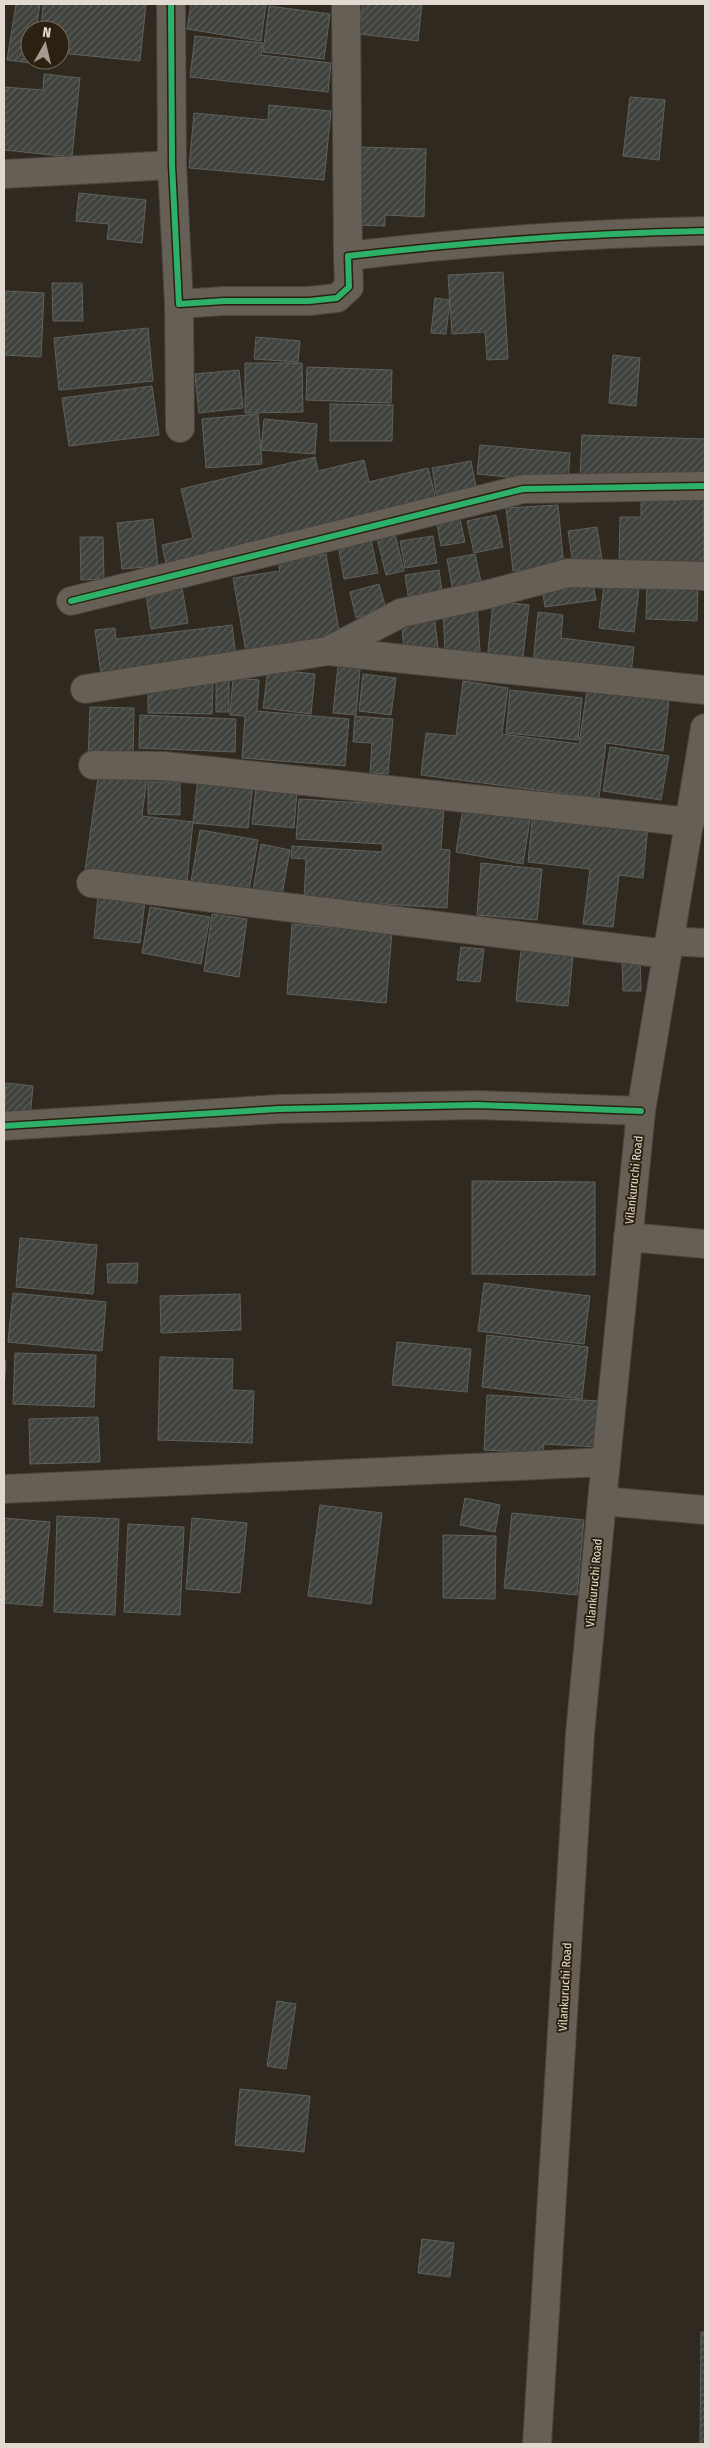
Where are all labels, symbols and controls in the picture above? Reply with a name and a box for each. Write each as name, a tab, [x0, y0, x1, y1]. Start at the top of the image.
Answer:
north arrow	[20, 20, 70, 70]
text: N	[41, 24, 52, 42]
street label: Vilankuruchi Road	[622, 1135, 646, 1225]
street label: Vilankuruchi Road	[583, 1538, 605, 1628]
street label: Vilankuruchi Road	[556, 1942, 574, 2032]

